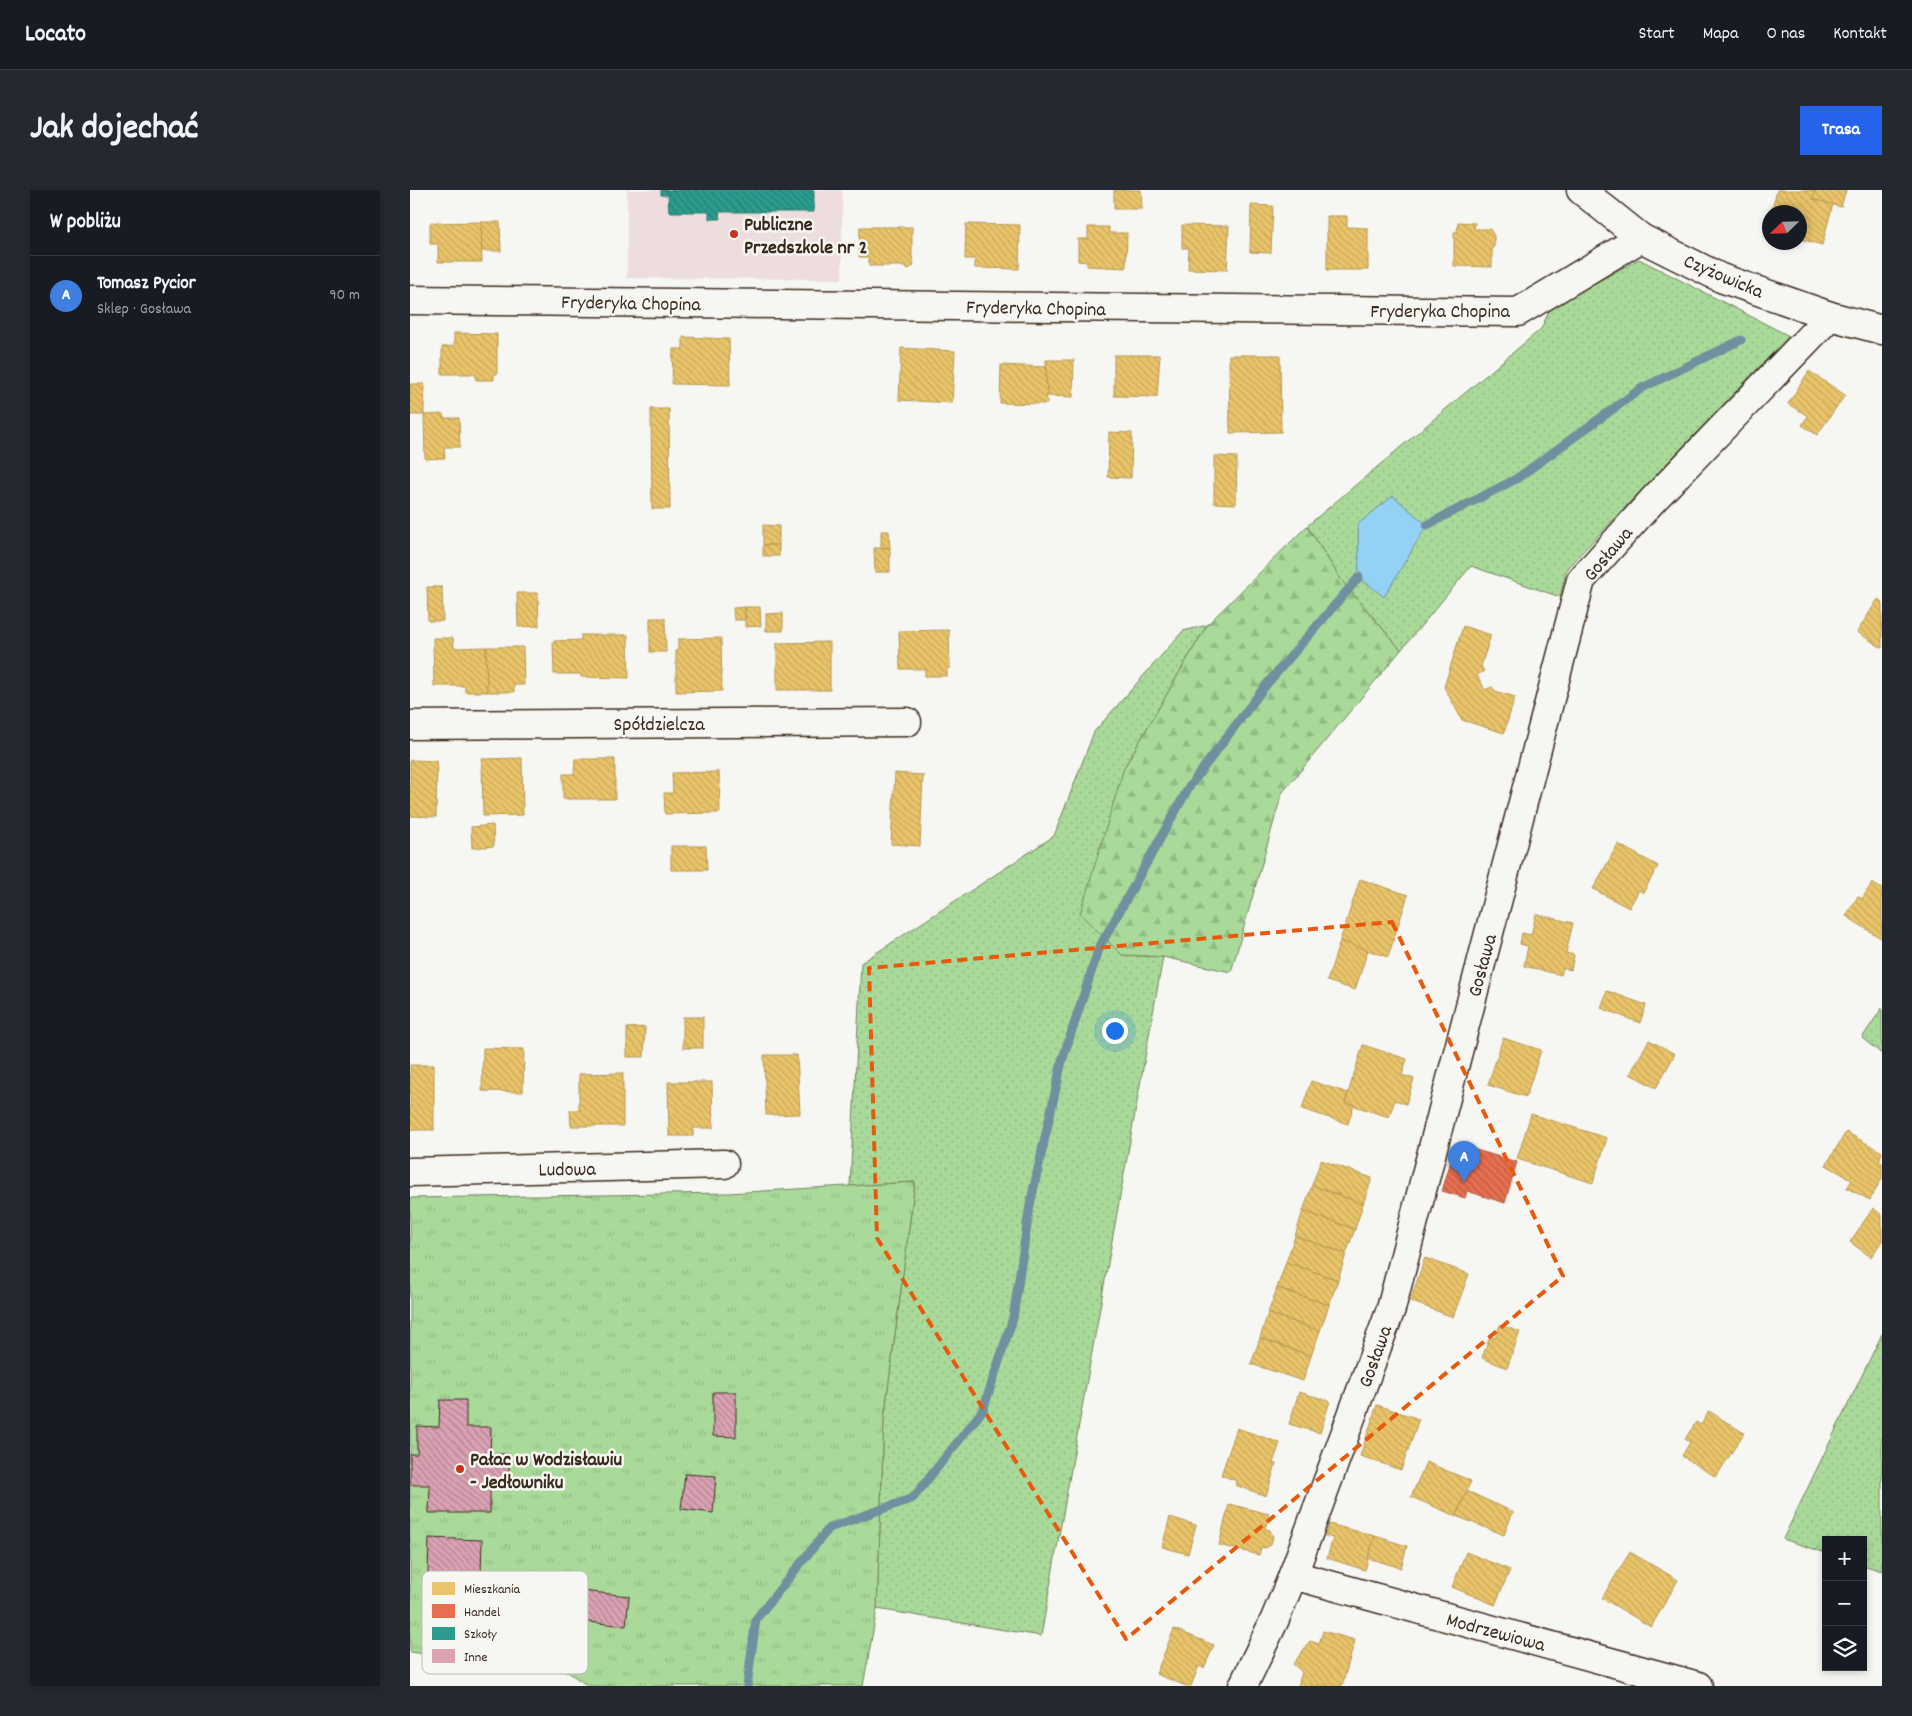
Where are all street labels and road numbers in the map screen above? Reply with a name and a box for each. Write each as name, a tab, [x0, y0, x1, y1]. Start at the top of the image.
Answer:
street label: Czyżowicka	[1679, 248, 1768, 307]
street label: Fryderyka Chopina	[561, 290, 702, 320]
street label: Fryderyka Chopina	[966, 295, 1107, 325]
street label: Fryderyka Chopina	[1370, 299, 1510, 327]
street label: Gosława	[1578, 521, 1641, 588]
street label: Spółdzielcza	[613, 712, 705, 740]
street label: Gosława	[1462, 931, 1506, 1000]
street label: Ludowa	[538, 1156, 597, 1185]
street label: Gosława	[1353, 1322, 1401, 1392]
street label: Modrzewiowa	[1443, 1607, 1548, 1661]

